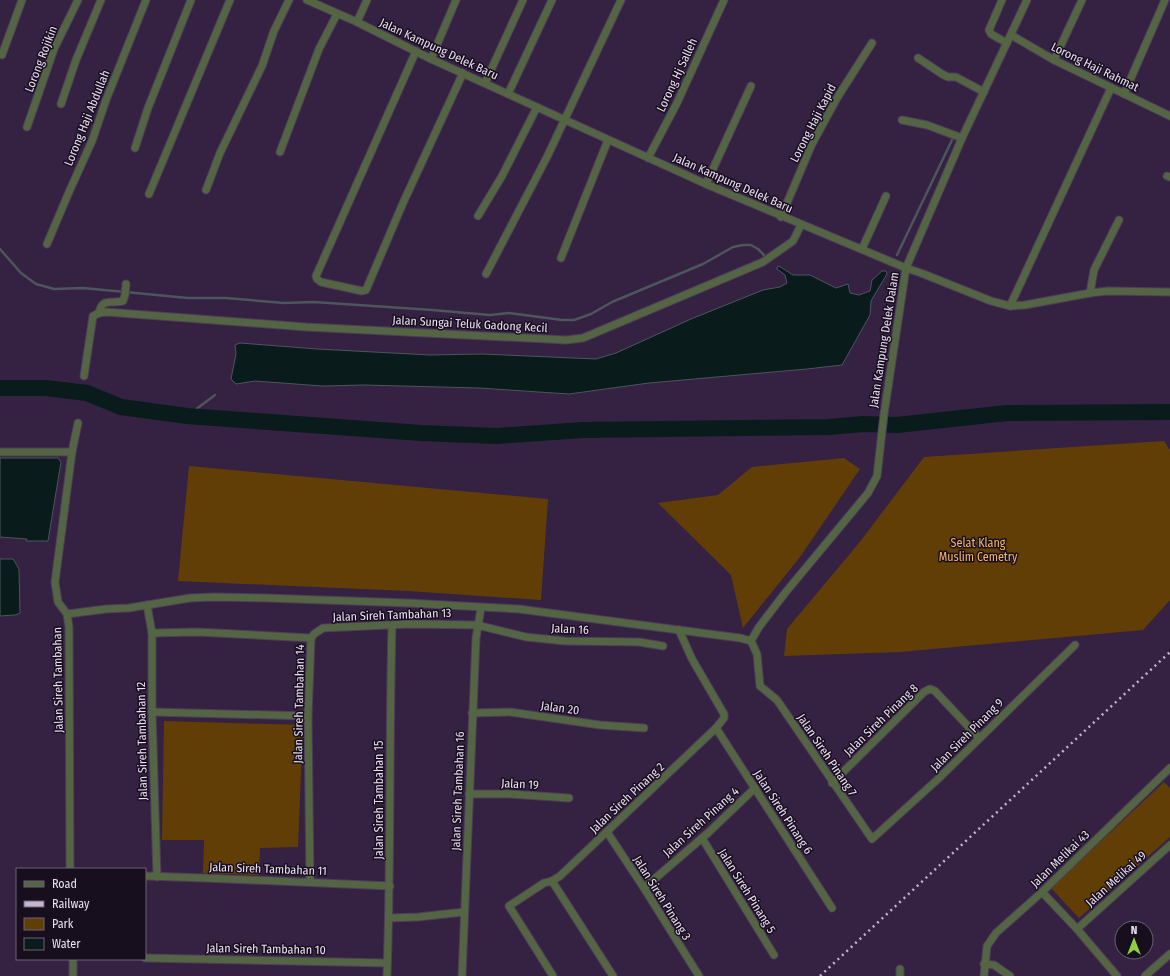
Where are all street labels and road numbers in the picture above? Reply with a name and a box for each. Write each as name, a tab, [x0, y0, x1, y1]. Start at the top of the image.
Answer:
street label: Jalan Kampung Delek Baru	[377, 15, 501, 83]
street label: Lorong Rojikin	[22, 24, 60, 94]
street label: Lorong Hj Salleh	[654, 36, 700, 114]
street label: Lorong Haji Rahmat	[1049, 40, 1141, 94]
street label: Lorong Haji Abdullah	[61, 68, 113, 168]
street label: Lorong Haji Kapid	[787, 81, 839, 165]
street label: Jalan Kampung Delek Baru	[671, 150, 795, 216]
street label: Jalan Kampung Delek Dalam	[866, 271, 902, 409]
street label: Jalan Sungai Teluk Gadong Kecil	[392, 313, 548, 335]
street label: Jalan Sireh Tambahan 13	[332, 606, 452, 624]
street label: Jalan 16	[551, 621, 589, 637]
street label: Jalan Sireh Tambahan	[50, 627, 66, 733]
street label: Jalan Sireh Tambahan 14	[291, 644, 307, 764]
street label: Jalan Sireh Pinang 8	[841, 681, 921, 759]
street label: Jalan Sireh Tambahan 12	[134, 682, 150, 800]
street label: Jalan Sireh Pinang 9	[928, 696, 1006, 774]
street label: Jalan 20	[540, 698, 580, 718]
street label: Jalan Sireh Pinang 7	[794, 711, 860, 799]
street label: Jalan Sireh Tambahan 16	[449, 731, 467, 851]
street label: Jalan Sireh Tambahan 15	[372, 740, 386, 859]
street label: Jalan Sireh Pinang 2	[587, 760, 667, 836]
street label: Jalan Sireh Pinang 6	[751, 767, 815, 857]
street label: Jalan 19	[501, 776, 539, 792]
street label: Jalan Sireh Pinang 4	[660, 784, 742, 860]
street label: Jalan Melikai 43	[1028, 828, 1092, 890]
street label: Jalan Sireh Pinang 5	[715, 846, 779, 936]
street label: Jalan Melikai 49	[1083, 848, 1149, 910]
street label: Jalan Sireh Pinang 3	[630, 853, 694, 943]
street label: Jalan Sireh Tambahan 11	[209, 860, 327, 878]
street label: Jalan Sireh Tambahan 10	[206, 941, 326, 957]

